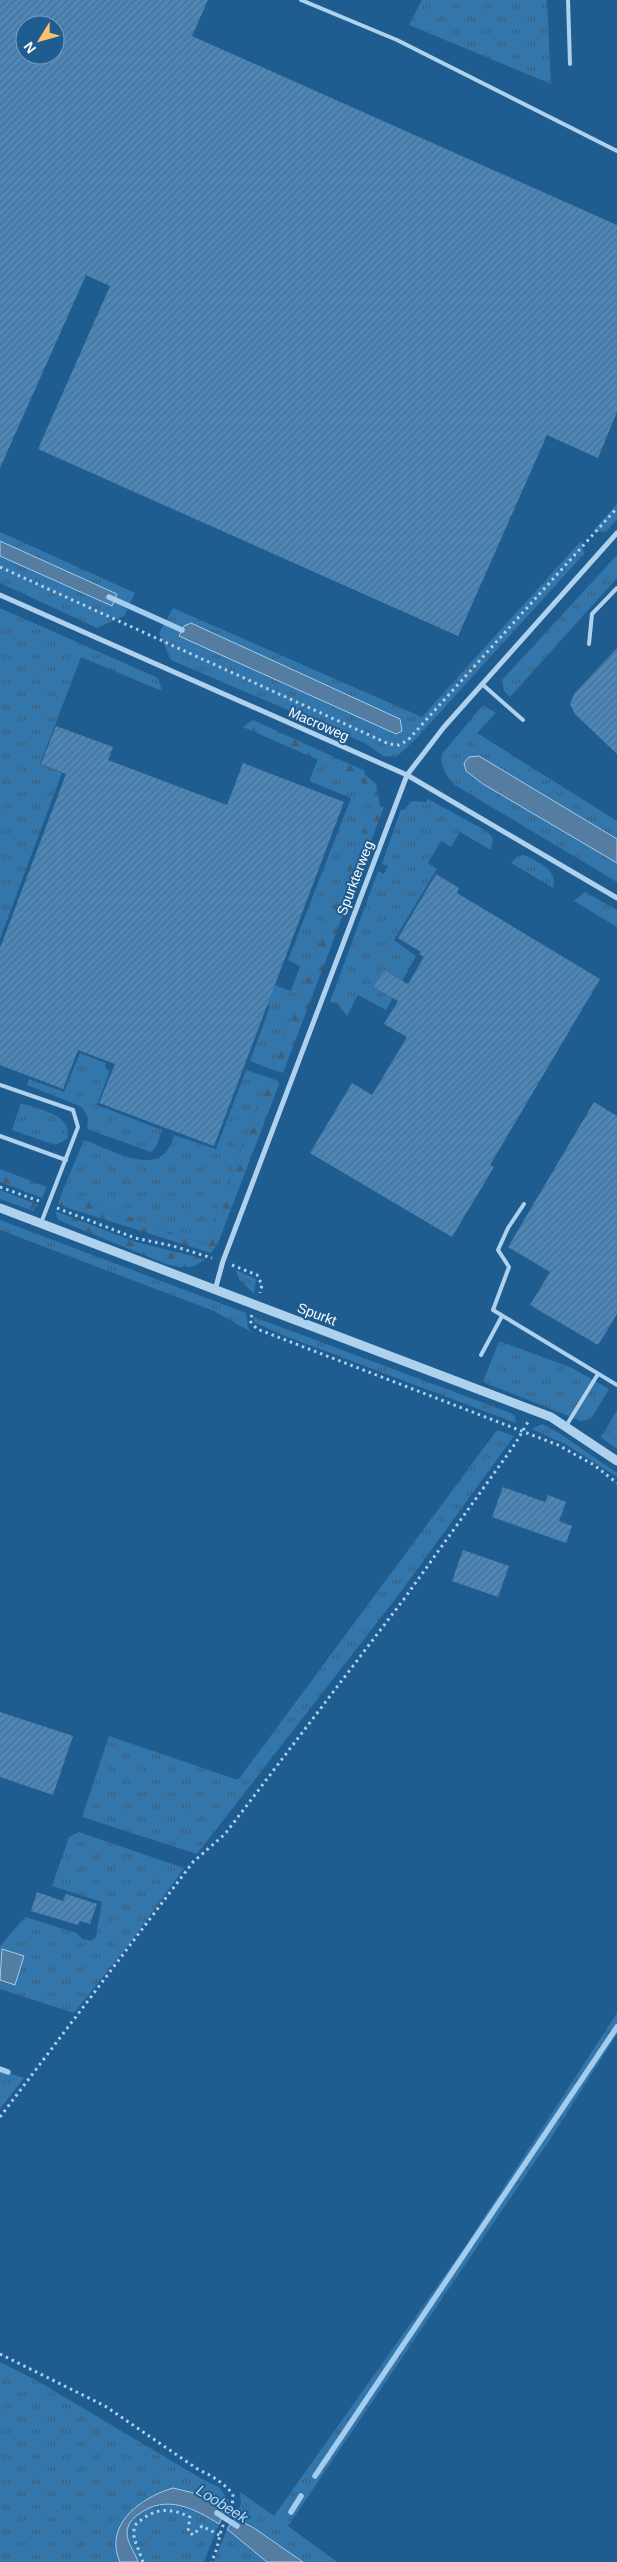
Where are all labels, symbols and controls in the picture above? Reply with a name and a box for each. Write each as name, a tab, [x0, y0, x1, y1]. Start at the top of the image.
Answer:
north arrow	[15, 15, 65, 65]
text: N	[20, 39, 39, 57]
street label: Macroweg	[286, 704, 352, 744]
street label: Spurkterweg	[333, 838, 377, 918]
street label: Spurkt	[295, 1299, 339, 1329]
water label: Loobeek	[193, 2481, 252, 2527]

